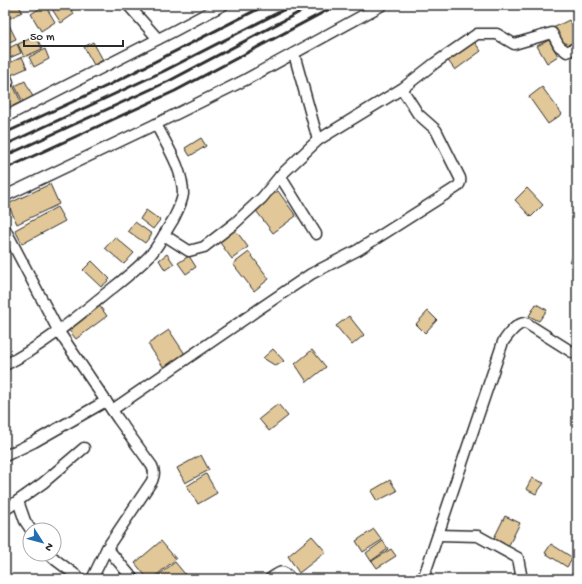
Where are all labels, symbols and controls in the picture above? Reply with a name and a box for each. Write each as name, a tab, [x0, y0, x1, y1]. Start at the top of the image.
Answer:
scale bar	[24, 22, 123, 48]
text: 50 m	[30, 31, 55, 45]
north arrow	[22, 522, 62, 562]
text: N	[42, 540, 55, 553]

